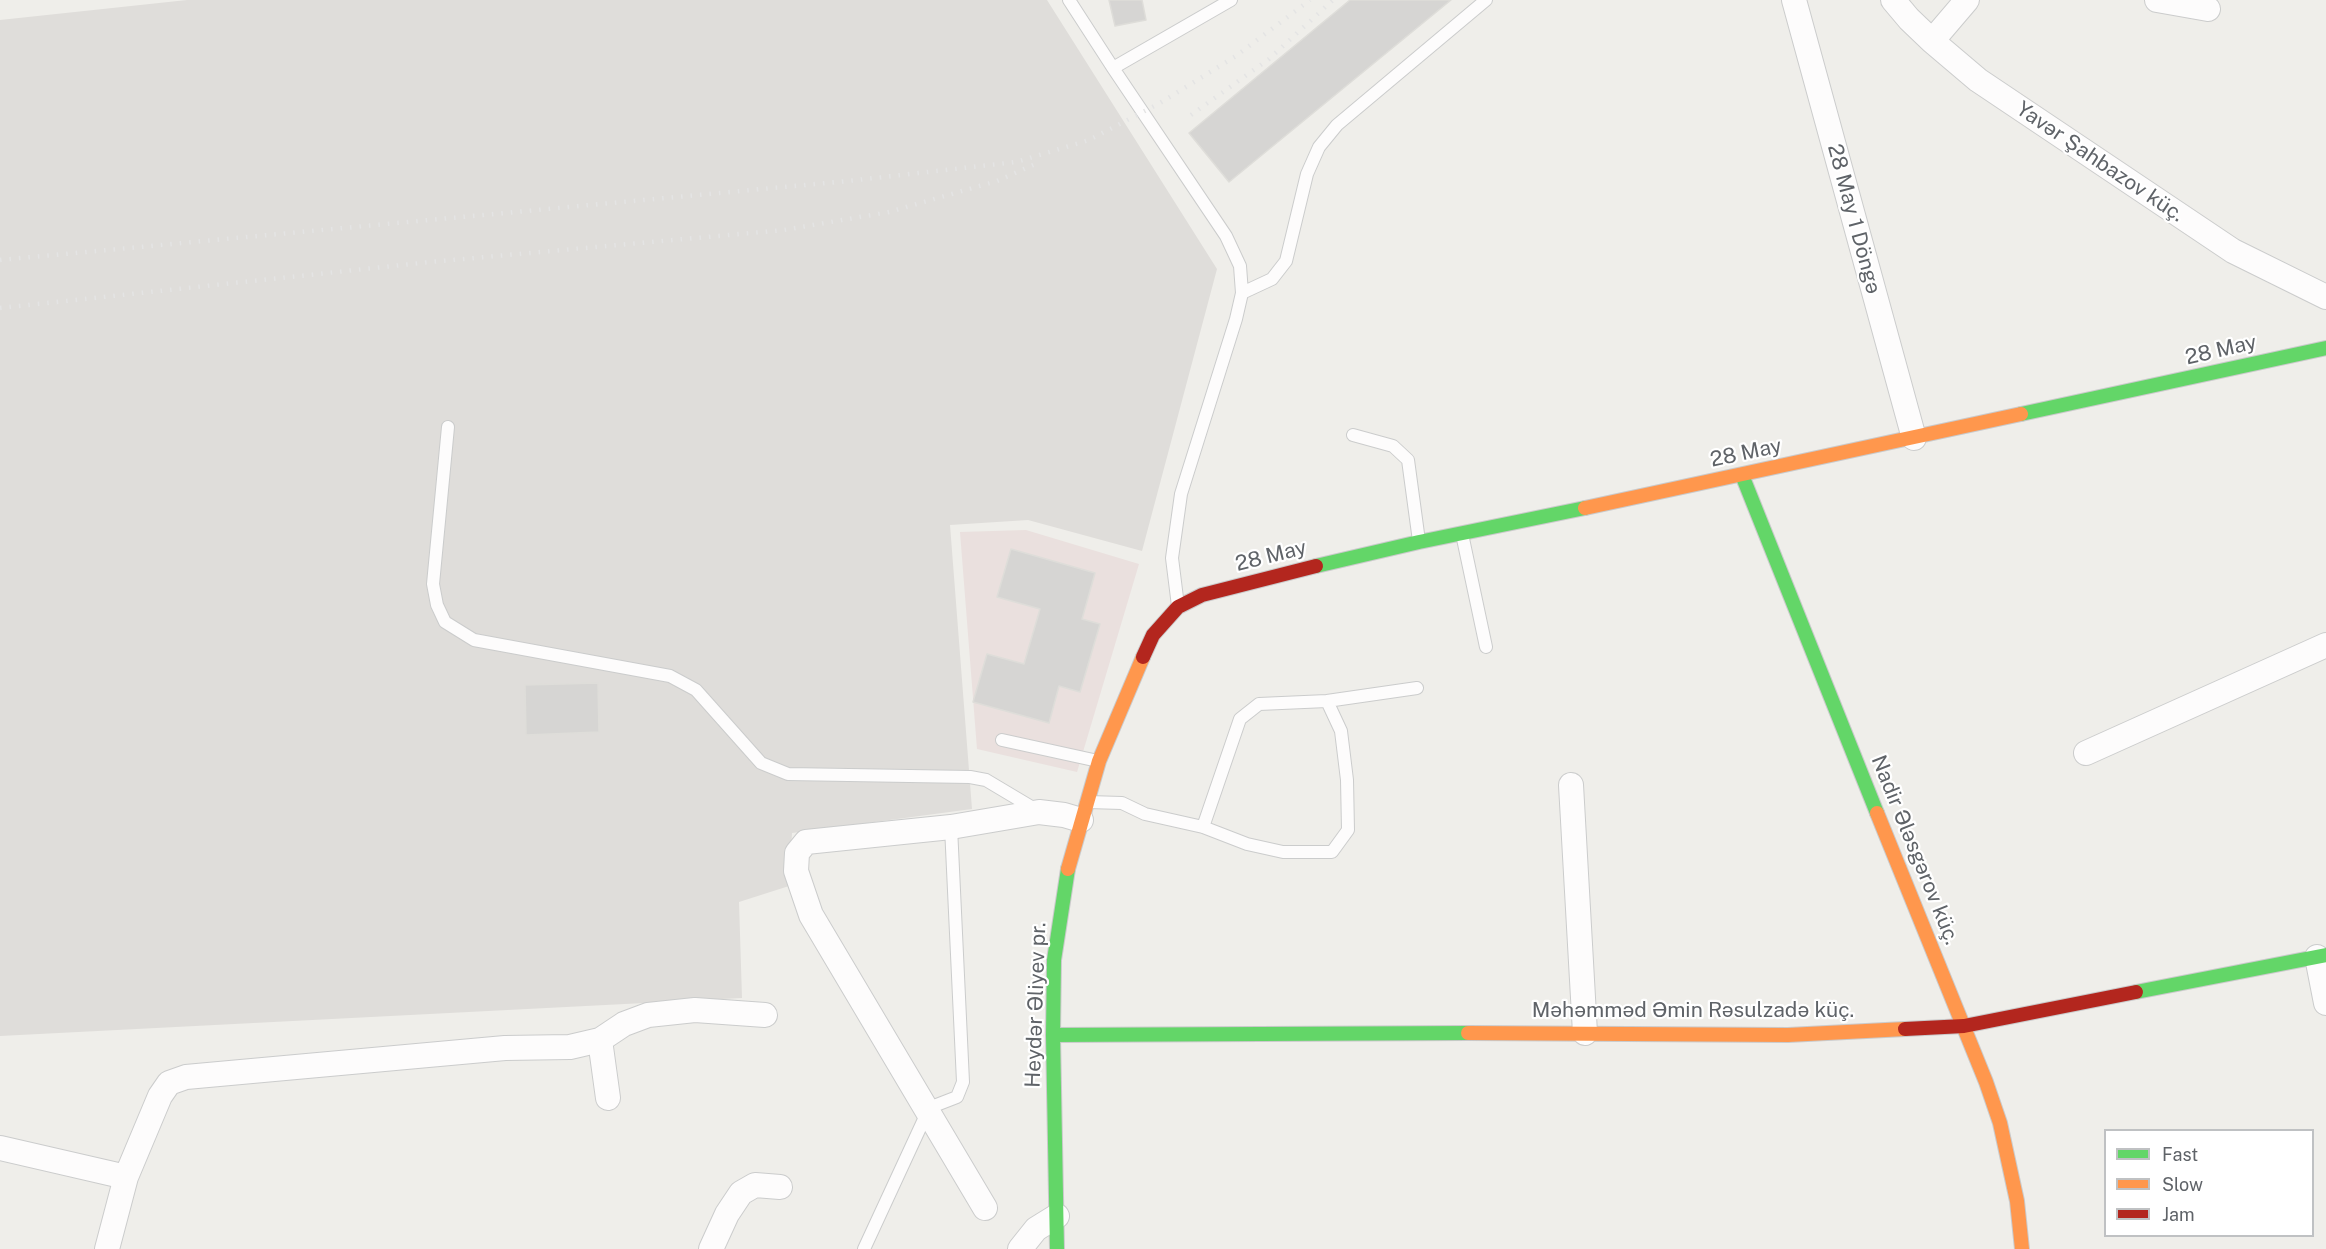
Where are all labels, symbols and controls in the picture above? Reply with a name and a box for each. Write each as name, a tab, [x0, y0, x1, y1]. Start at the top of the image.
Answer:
street label: Yavər Şahbazov küç.	[2011, 96, 2189, 228]
street label: 28 May 1 Döngə	[1822, 141, 1886, 297]
street label: 28 May	[2183, 330, 2259, 370]
street label: 28 May	[1708, 433, 1784, 473]
street label: 28 May	[1233, 535, 1309, 577]
street label: Nadir Ələsgərov küç.	[1865, 752, 1965, 948]
street label: Heydər Əliyev pr.	[1021, 922, 1051, 1088]
street label: Məhəmməd Əmin Rəsulzadə küç.	[1532, 998, 1854, 1024]
legend	[2104, 1129, 2314, 1237]
text: Fast	[2162, 1144, 2198, 1165]
text: Slow	[2162, 1174, 2203, 1195]
text: Jam	[2162, 1204, 2195, 1225]

